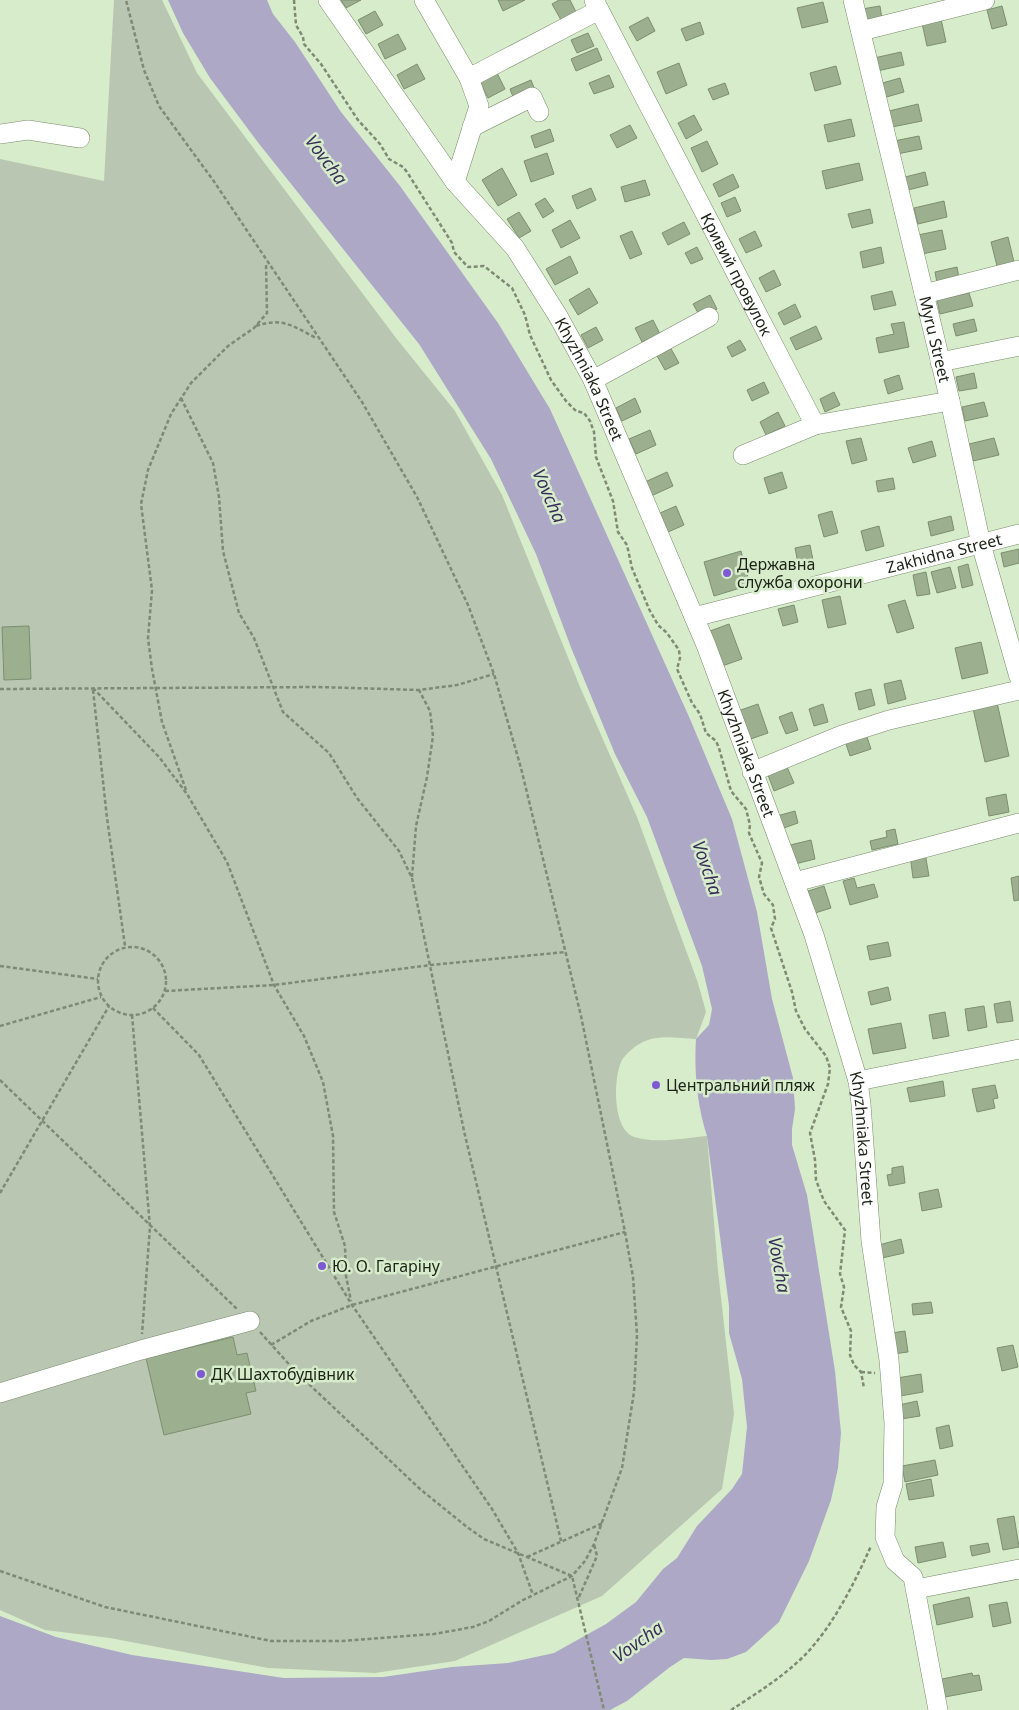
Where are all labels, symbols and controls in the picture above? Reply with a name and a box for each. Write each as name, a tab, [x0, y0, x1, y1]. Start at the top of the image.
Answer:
water label: Vovcha	[300, 130, 353, 189]
street label: Кривий провулок	[696, 209, 778, 340]
street label: Myru Street	[914, 294, 956, 385]
street label: Khyzhniaka Street	[550, 313, 629, 444]
water label: Vovcha	[527, 465, 572, 526]
street label: Zakhidna Street	[884, 528, 1004, 578]
place label: Державна служба охорони	[737, 553, 863, 593]
marker: Державна служба охорони	[721, 567, 733, 579]
street label: Khyzhniaka Street	[712, 686, 780, 820]
water label: Vovcha	[687, 837, 728, 898]
street label: Khyzhniaka Street	[845, 1068, 879, 1206]
place label: Центральний пляж	[666, 1074, 816, 1096]
marker: Центральний пляж	[650, 1079, 662, 1091]
water label: Vovcha	[763, 1235, 797, 1295]
place label: Ю. О. Гагаріну	[332, 1255, 441, 1277]
marker: Ю. О. Гагаріну	[316, 1260, 328, 1272]
place label: ДК Шахтобудівник	[211, 1363, 355, 1385]
marker: ДК Шахтобудівник	[195, 1368, 207, 1380]
water label: Vovcha	[607, 1615, 667, 1667]

